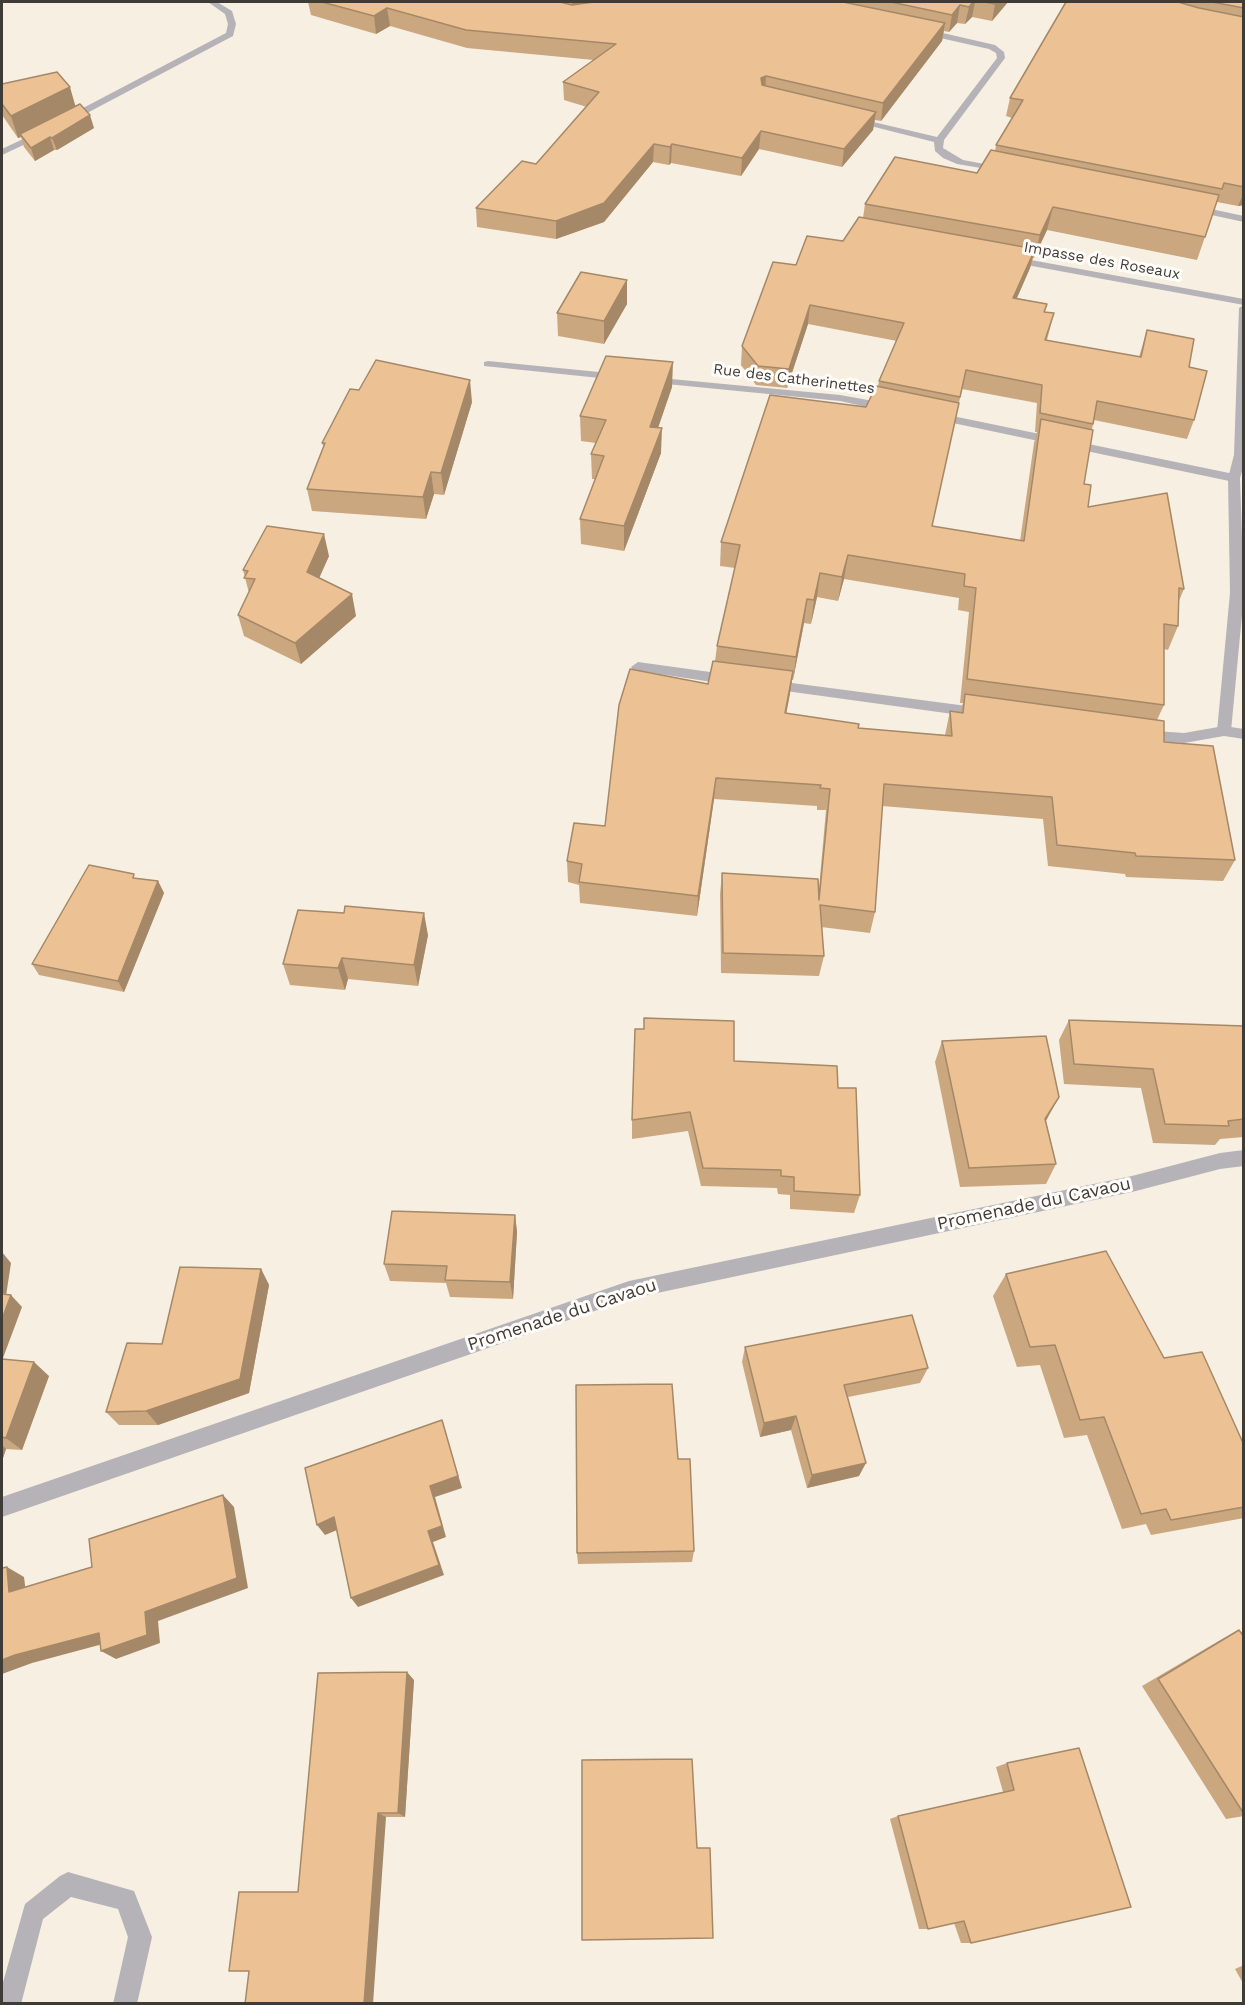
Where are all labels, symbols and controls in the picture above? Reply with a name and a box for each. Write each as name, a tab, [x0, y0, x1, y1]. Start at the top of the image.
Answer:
street label: Impasse des Roseaux	[1023, 238, 1181, 284]
street label: Rue des Catherinettes	[712, 360, 876, 398]
street label: Promenade du Cavaou	[935, 1173, 1133, 1235]
street label: Promenade du Cavaou	[465, 1274, 659, 1356]

